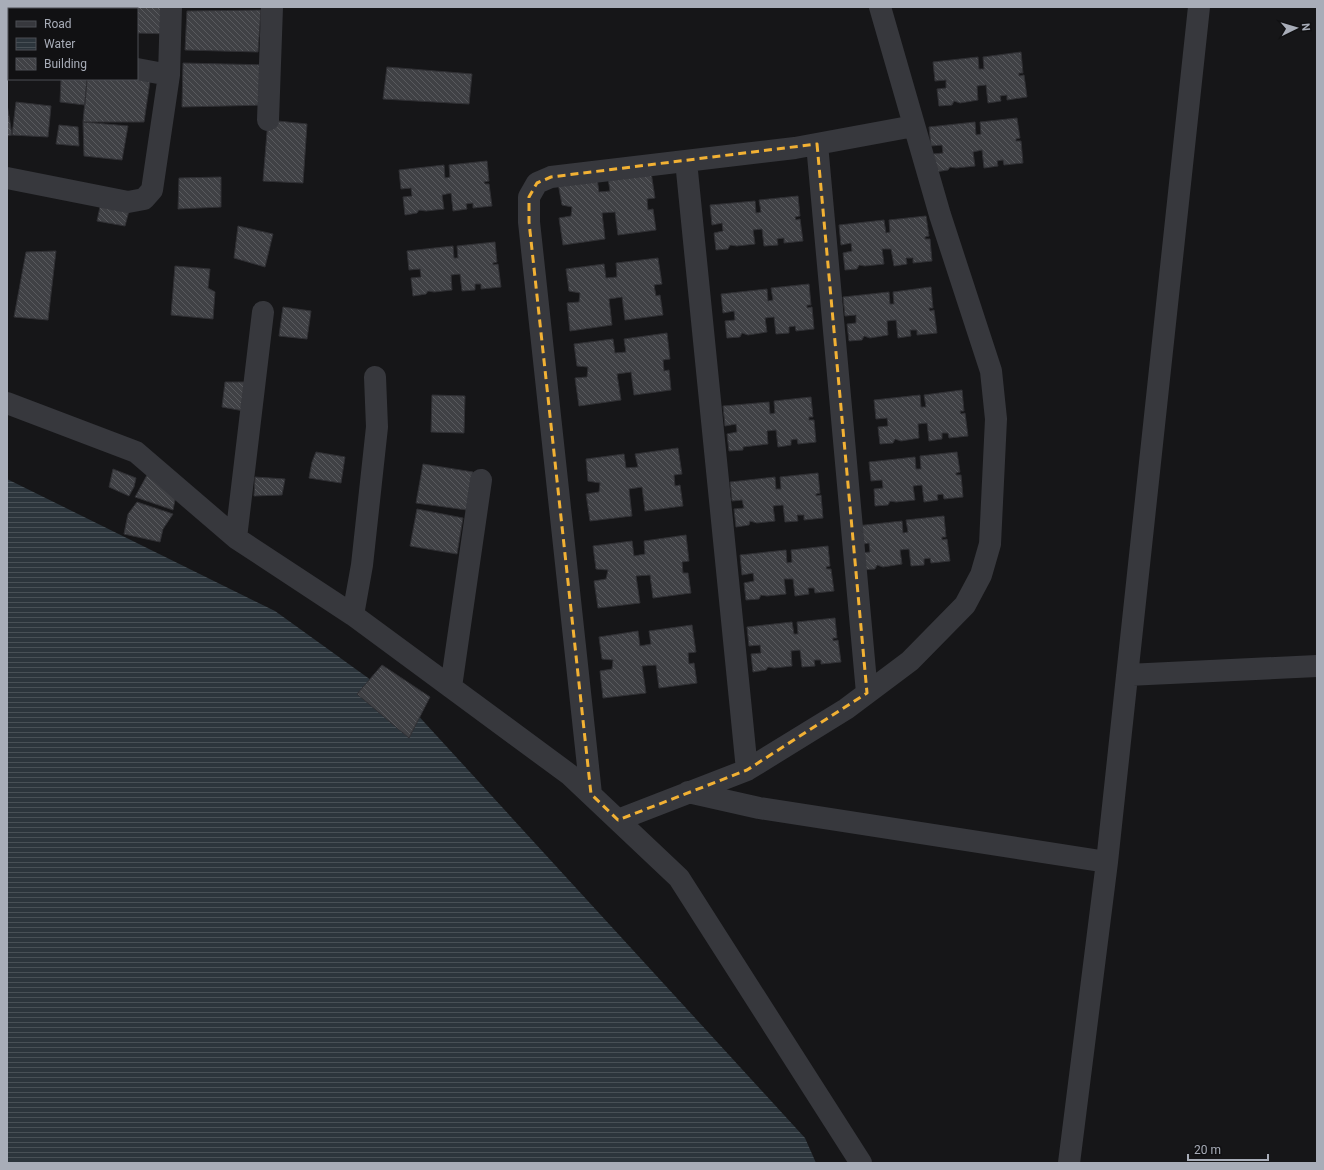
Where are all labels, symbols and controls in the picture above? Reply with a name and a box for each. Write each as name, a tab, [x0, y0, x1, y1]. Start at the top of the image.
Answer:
legend	[8, 8, 138, 80]
north arrow	[1276, 8, 1316, 48]
text: Road	[44, 17, 72, 31]
text: N	[1299, 23, 1312, 32]
text: Water	[44, 37, 75, 51]
text: Building	[44, 57, 87, 71]
scale bar	[1188, 1136, 1268, 1162]
text: 20 m	[1194, 1143, 1221, 1157]

